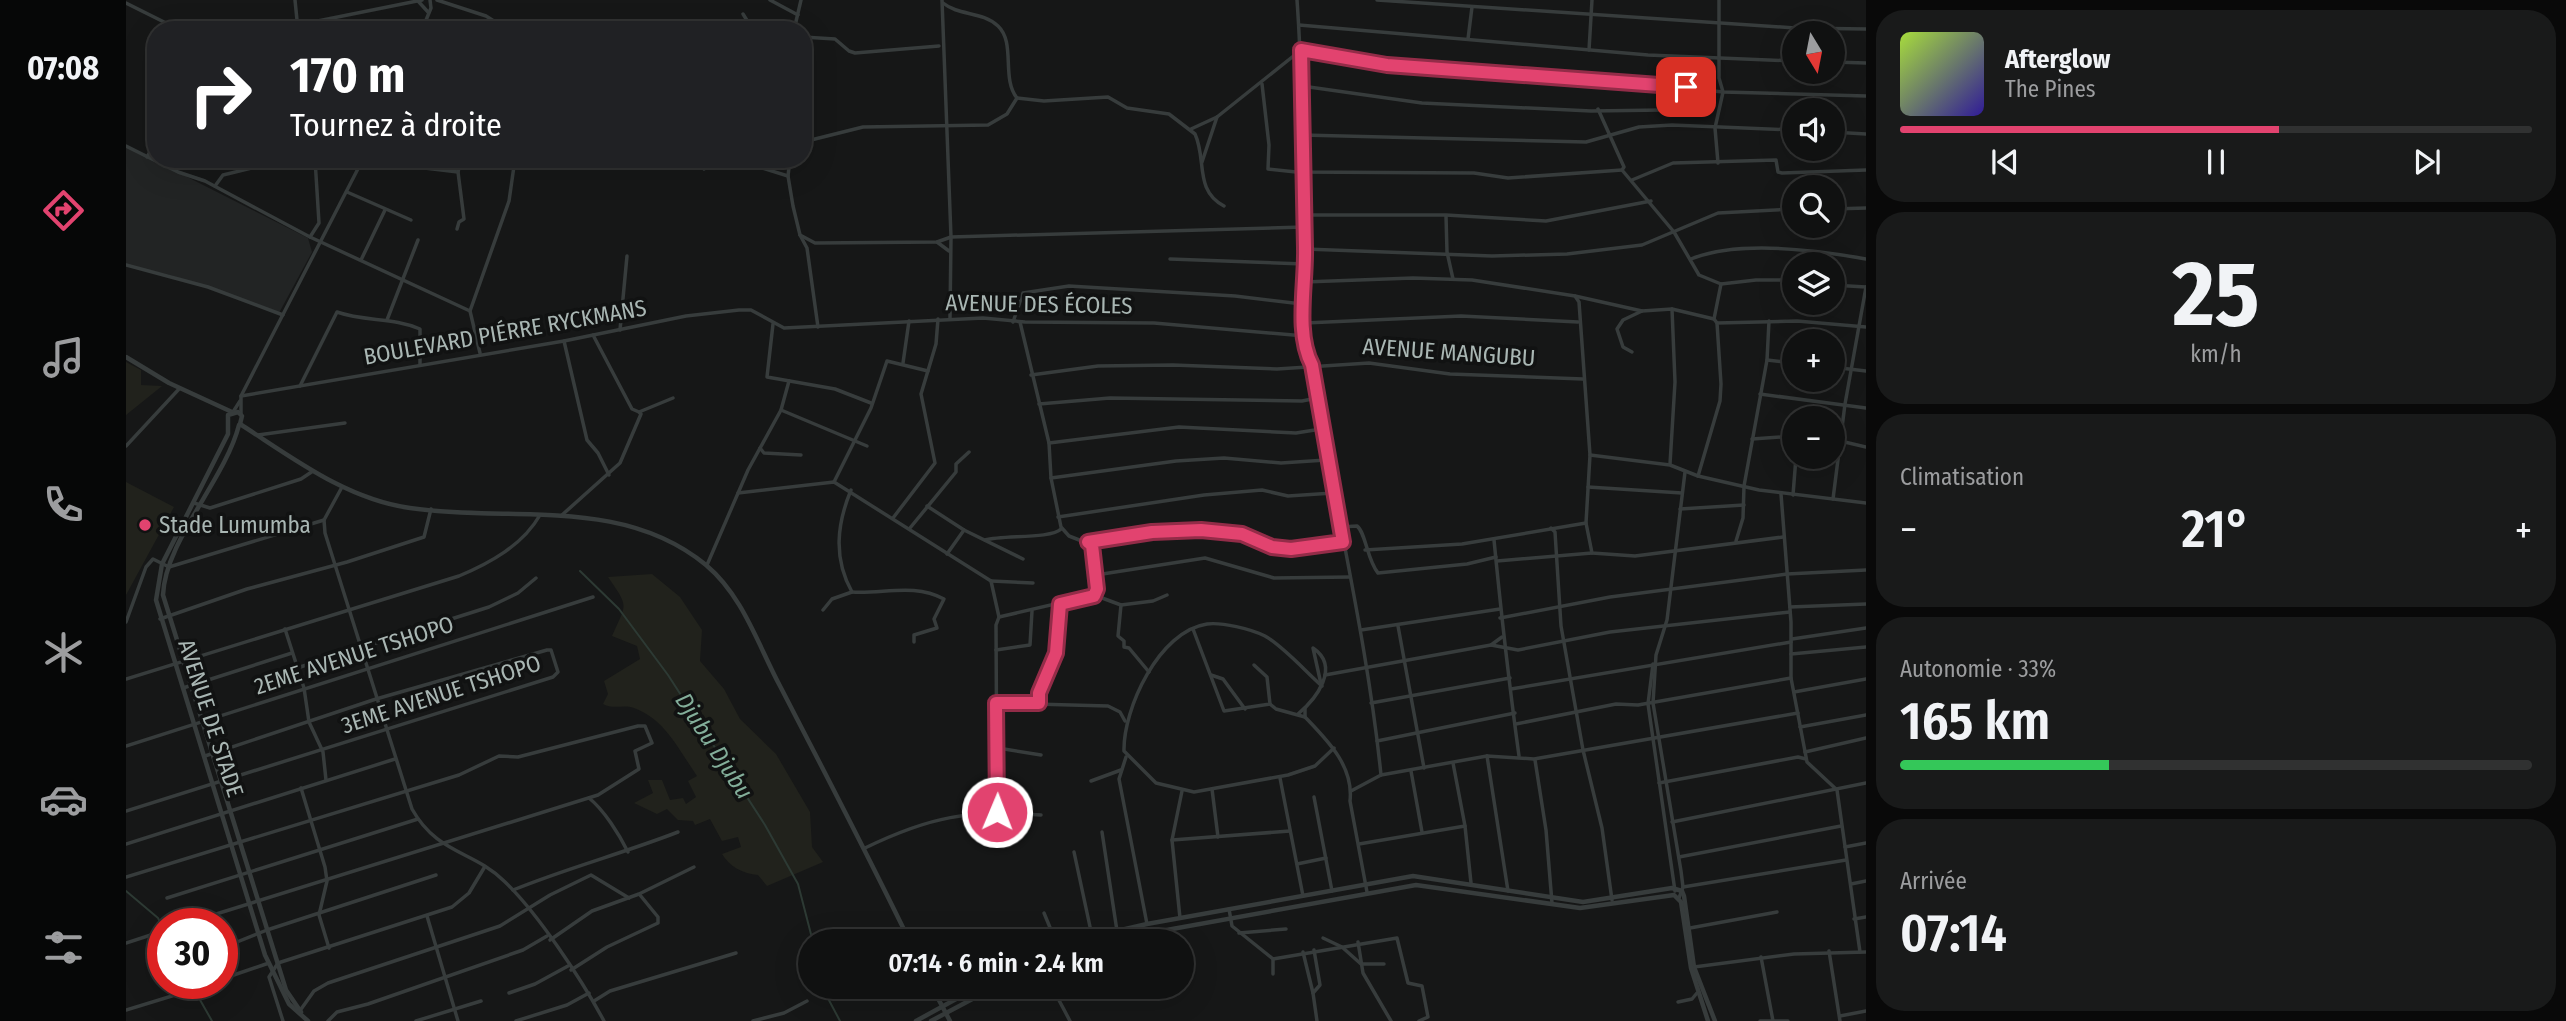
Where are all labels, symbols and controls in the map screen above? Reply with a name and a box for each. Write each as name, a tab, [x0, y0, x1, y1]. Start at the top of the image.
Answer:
north arrow	[1782, 21, 1844, 84]
map controls	[1782, 21, 1845, 469]
text: Afterglow	[2005, 44, 2110, 75]
text: 170 m	[290, 46, 406, 105]
text: 07:08	[27, 49, 99, 87]
icon: right	[175, 49, 266, 140]
pin	[1656, 57, 1716, 117]
icon: arrive	[1667, 68, 1705, 106]
text: The Pines	[2005, 75, 2096, 103]
button: sound	[1782, 98, 1845, 161]
text: Tournez à droite	[290, 106, 502, 144]
icon: previous	[1986, 143, 2024, 181]
icon: pause	[2197, 143, 2235, 181]
icon: next	[2408, 143, 2446, 181]
button: search	[1782, 175, 1845, 238]
icon: directions	[39, 186, 88, 235]
text: 25	[2173, 240, 2259, 349]
button: layers	[1782, 252, 1845, 315]
street label: AVENUE DES ÉCOLES	[945, 287, 1133, 320]
street label: BOULEVARD PIÉRRE RYCKMANS	[361, 292, 649, 371]
button: +	[1782, 329, 1845, 392]
street label: AVENUE MANGUBU	[1362, 332, 1536, 372]
icon: music	[39, 333, 88, 382]
text: km/h	[2190, 340, 2242, 368]
button: −	[1782, 406, 1845, 469]
text: Climatisation	[1900, 463, 2024, 491]
icon: phone	[39, 480, 88, 529]
text: 21°	[2181, 498, 2250, 561]
text: −	[1900, 507, 1917, 553]
text: +	[2515, 507, 2532, 553]
place label: Stade Lumumba	[159, 511, 311, 539]
marker: Stade Lumumba	[137, 517, 153, 533]
street label: 2EME AVENUE TSHOPO	[251, 610, 457, 700]
icon: climate	[39, 628, 88, 677]
street label: AVENUE DE STADE	[172, 636, 250, 800]
street label: 3EME AVENUE TSHOPO	[338, 649, 544, 739]
text: Autonomie · 33%	[1900, 655, 2056, 683]
water label: Djubu Djubu	[669, 688, 759, 804]
text: 165 km	[1900, 690, 2050, 753]
icon: car	[39, 775, 88, 824]
position arrow	[960, 775, 1034, 849]
text: Arrivée	[1900, 867, 1967, 895]
text: 07:14	[1900, 902, 2007, 965]
speed limit sign: 30	[147, 908, 238, 999]
icon: filters	[39, 923, 88, 972]
text: 07:14 · 6 min · 2.4 km	[888, 948, 1104, 979]

